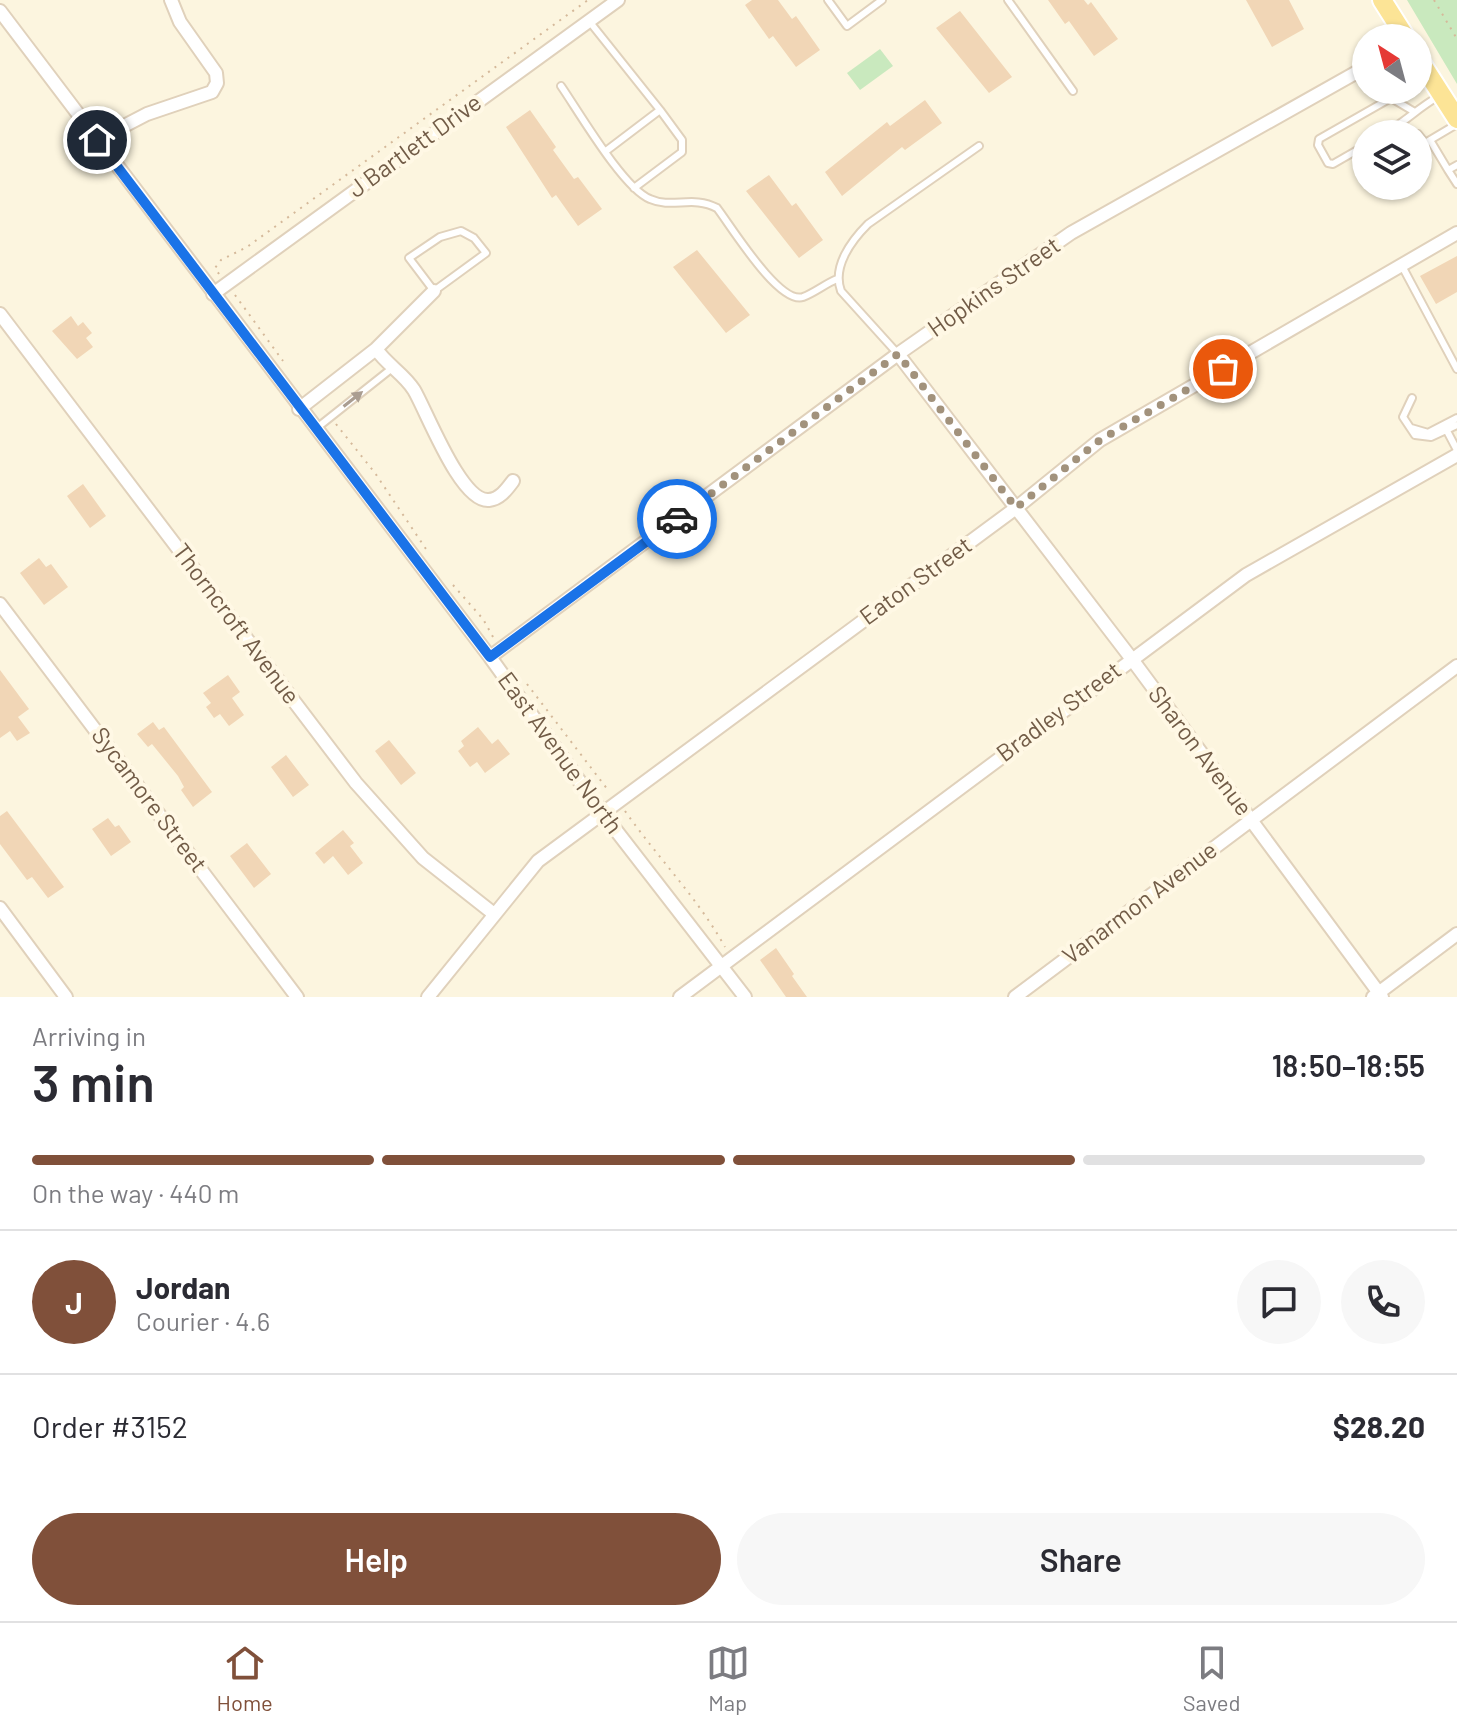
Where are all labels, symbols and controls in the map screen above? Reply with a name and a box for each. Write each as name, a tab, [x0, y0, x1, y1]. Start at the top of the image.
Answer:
north arrow	[1352, 24, 1432, 104]
map controls	[1352, 24, 1432, 200]
street label: J Bartlett Drive	[342, 87, 486, 203]
pin	[63, 106, 131, 174]
icon: home	[75, 118, 119, 162]
button: layers	[1352, 120, 1432, 200]
street label: Hopkins Street	[921, 229, 1065, 342]
pin	[1189, 335, 1257, 403]
icon: bag	[1201, 347, 1245, 391]
one-way arrow	[343, 392, 363, 408]
courier	[637, 479, 717, 559]
icon: car	[655, 497, 699, 541]
street label: Eaton Street	[853, 529, 977, 630]
street label: Thorncroft Avenue	[167, 537, 307, 709]
street label: Bradley Street	[990, 655, 1126, 767]
street label: East Avenue North	[493, 666, 630, 839]
street label: Sharon Avenue	[1143, 680, 1259, 821]
street label: Sycamore Street	[86, 721, 214, 877]
street label: Vanarmon Avenue	[1056, 834, 1222, 969]
text: Arriving in	[32, 1020, 146, 1051]
text: 18:50–18:55	[1272, 1047, 1425, 1083]
text: 3 min	[32, 1050, 155, 1112]
text: On the way · 440 m	[32, 1177, 239, 1208]
button: chat	[1237, 1260, 1321, 1344]
button: phone	[1341, 1260, 1425, 1344]
text: Jordan	[136, 1269, 231, 1305]
text: J	[65, 1284, 83, 1320]
text: Courier · 4.6	[136, 1305, 270, 1336]
text: Order #3152	[32, 1408, 188, 1444]
text: $28.20	[1333, 1408, 1425, 1444]
button: Help	[32, 1513, 721, 1605]
button: Share	[737, 1513, 1425, 1605]
tab: Home	[217, 1641, 273, 1715]
tab: Map	[706, 1641, 750, 1715]
tab: Saved	[1183, 1641, 1240, 1715]

